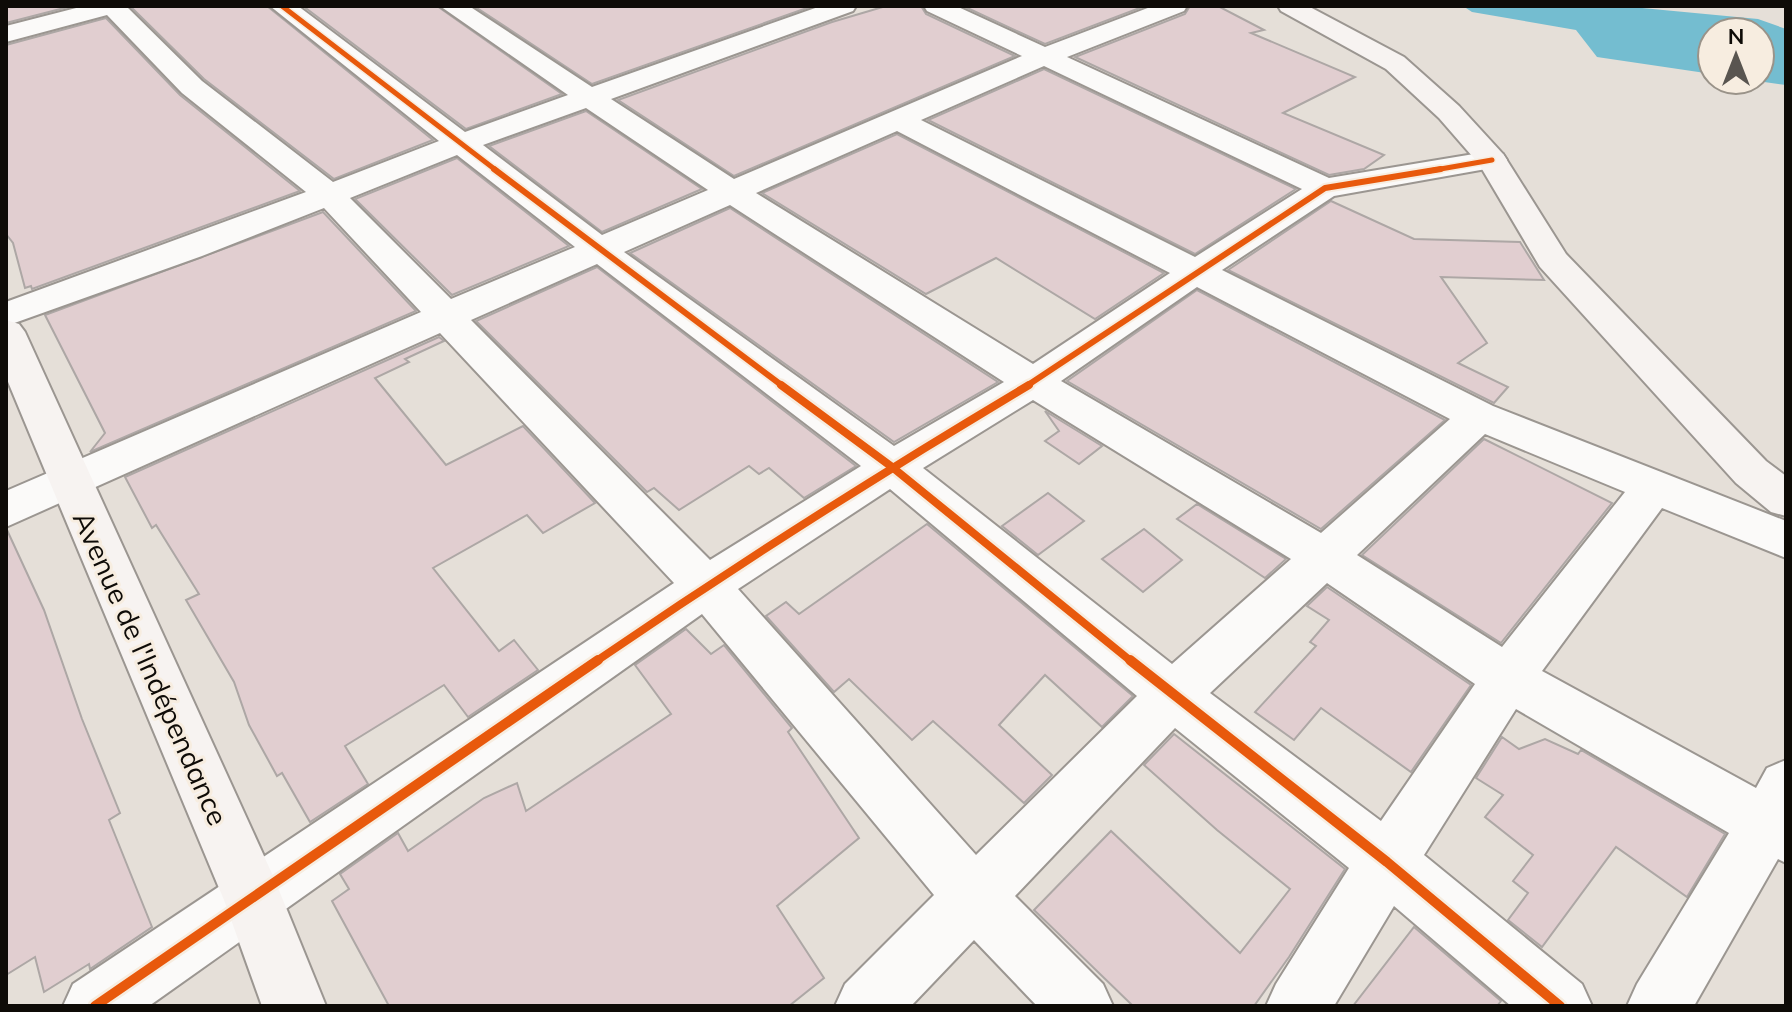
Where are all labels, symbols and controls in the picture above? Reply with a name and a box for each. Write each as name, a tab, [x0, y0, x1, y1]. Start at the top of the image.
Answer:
north arrow	[1696, 16, 1776, 96]
text: N	[1728, 22, 1744, 50]
street label: Avenue de l'Indépendance	[66, 506, 236, 830]

